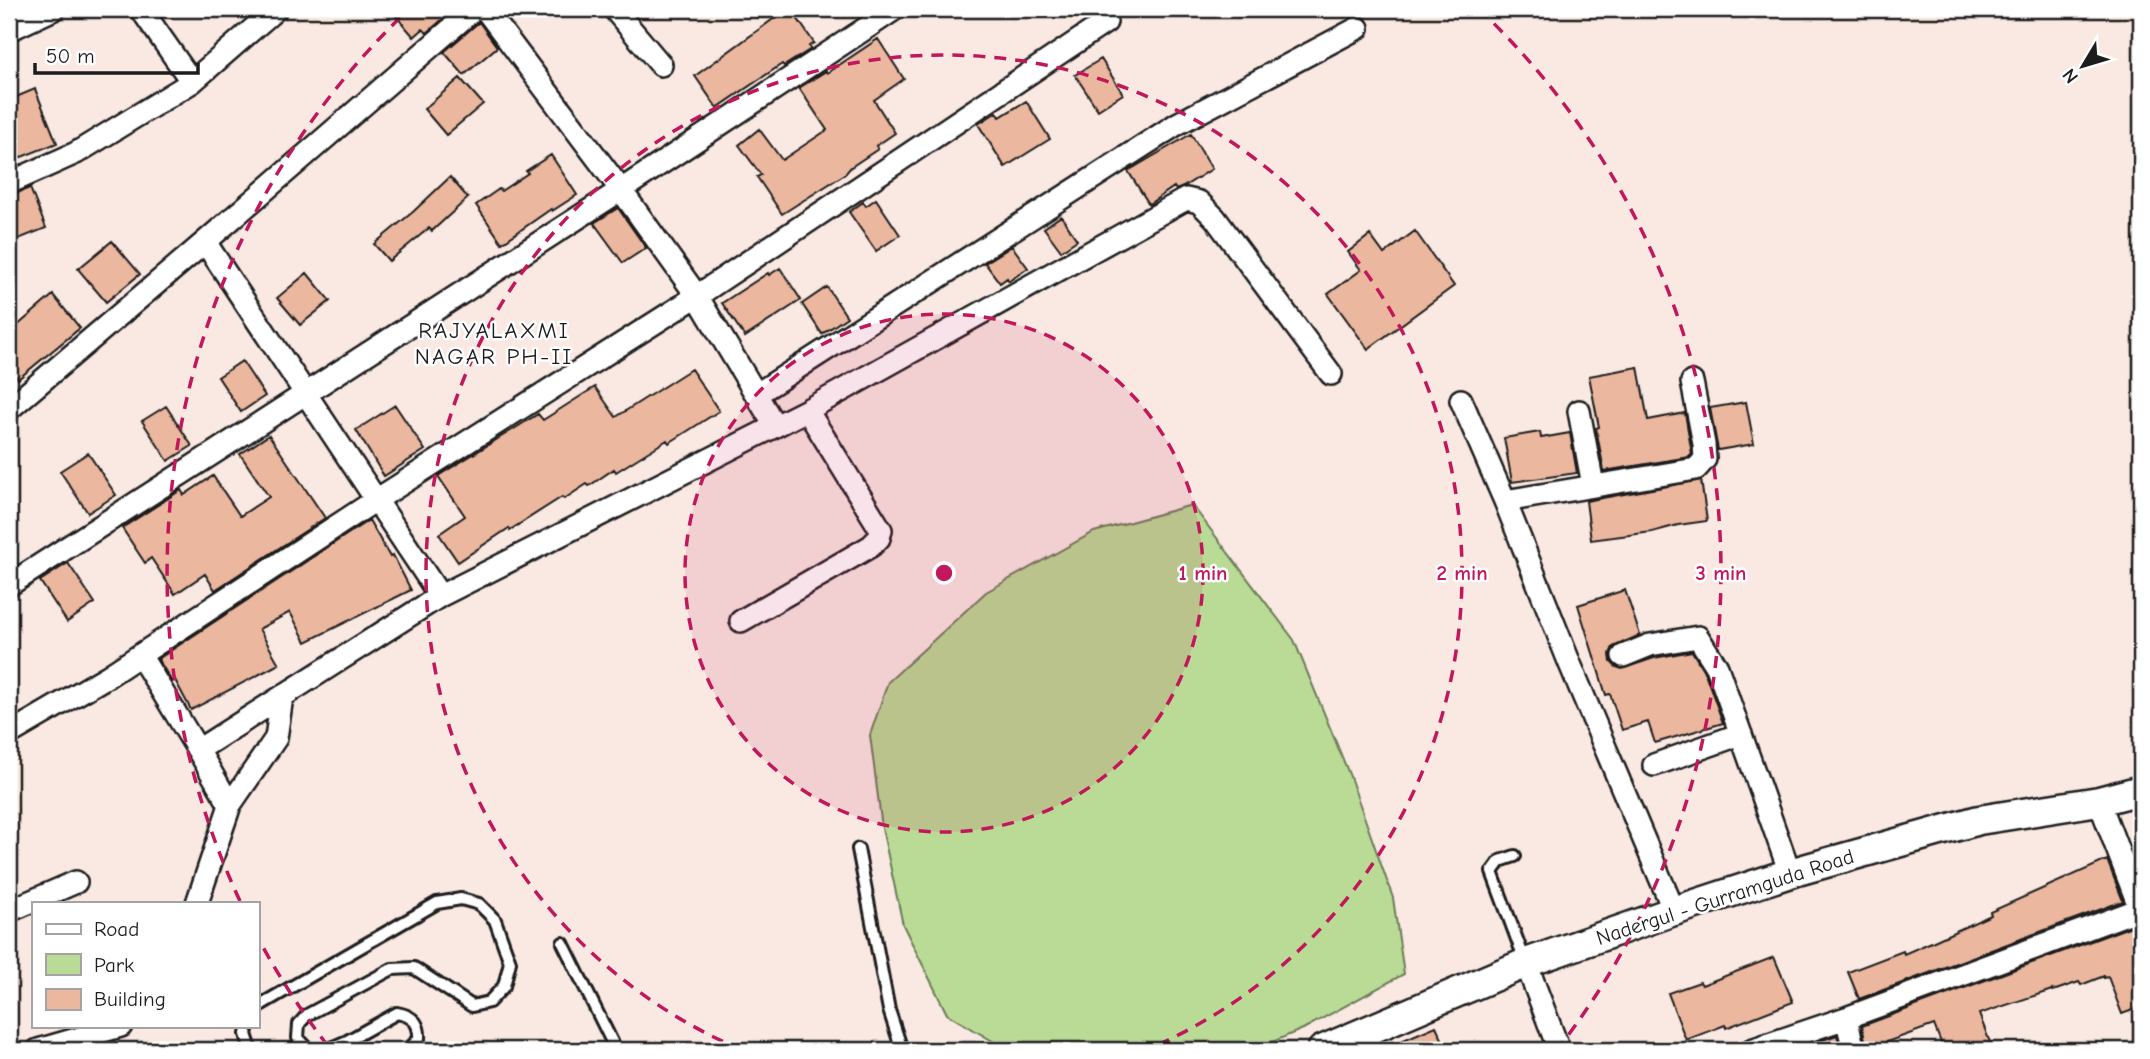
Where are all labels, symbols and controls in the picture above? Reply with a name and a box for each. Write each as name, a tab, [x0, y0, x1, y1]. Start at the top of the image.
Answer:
scale bar	[35, 32, 198, 76]
north arrow	[2048, 32, 2118, 102]
text: 50 m	[46, 44, 95, 68]
text: N	[2058, 64, 2083, 88]
district label: RAJYALAXMI NAGAR PH-II	[415, 317, 573, 370]
centre of rings	[932, 561, 956, 585]
text: 1 min	[1179, 561, 1227, 585]
text: 2 min	[1436, 561, 1488, 585]
text: 3 min	[1695, 561, 1747, 585]
street label: Nadergul - Gurramguda Road	[1593, 844, 1857, 950]
legend	[32, 902, 259, 1028]
text: Road	[94, 917, 139, 941]
text: Park	[94, 953, 134, 977]
text: Building	[94, 987, 166, 1011]

